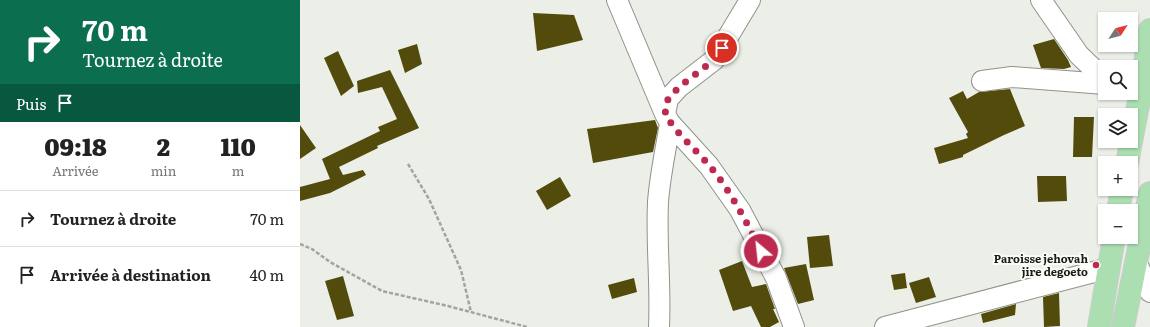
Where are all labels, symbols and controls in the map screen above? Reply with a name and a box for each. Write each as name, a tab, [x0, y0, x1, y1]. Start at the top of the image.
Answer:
text: 70 m	[82, 8, 148, 50]
north arrow	[1098, 12, 1138, 52]
map controls	[1098, 12, 1138, 244]
icon: right	[16, 16, 68, 68]
pin	[705, 31, 739, 65]
icon: arrive	[711, 37, 733, 59]
text: Tournez à droite	[82, 46, 223, 73]
button: search	[1098, 60, 1138, 100]
text: Puis	[16, 92, 46, 115]
icon: arrive	[54, 92, 76, 114]
button: layers	[1098, 108, 1138, 148]
text: 09:18	[44, 128, 107, 163]
text: 2	[157, 128, 170, 163]
text: 110	[220, 128, 256, 163]
button: +	[1098, 156, 1138, 196]
text: Arrivée	[52, 161, 99, 180]
text: min	[151, 161, 176, 180]
text: m	[232, 161, 244, 180]
button: −	[1098, 204, 1138, 244]
text: Tournez à droite	[50, 207, 176, 230]
text: 70 m	[250, 207, 284, 230]
icon: right	[16, 208, 38, 230]
position arrow	[740, 230, 782, 272]
place label: Paroisse jehovah jire degoeto	[994, 250, 1088, 279]
marker: Paroisse jehovah jire degoeto	[1091, 260, 1101, 270]
text: Arrivée à destination	[50, 263, 211, 286]
text: 40 m	[250, 263, 284, 286]
icon: arrive	[16, 264, 38, 286]

